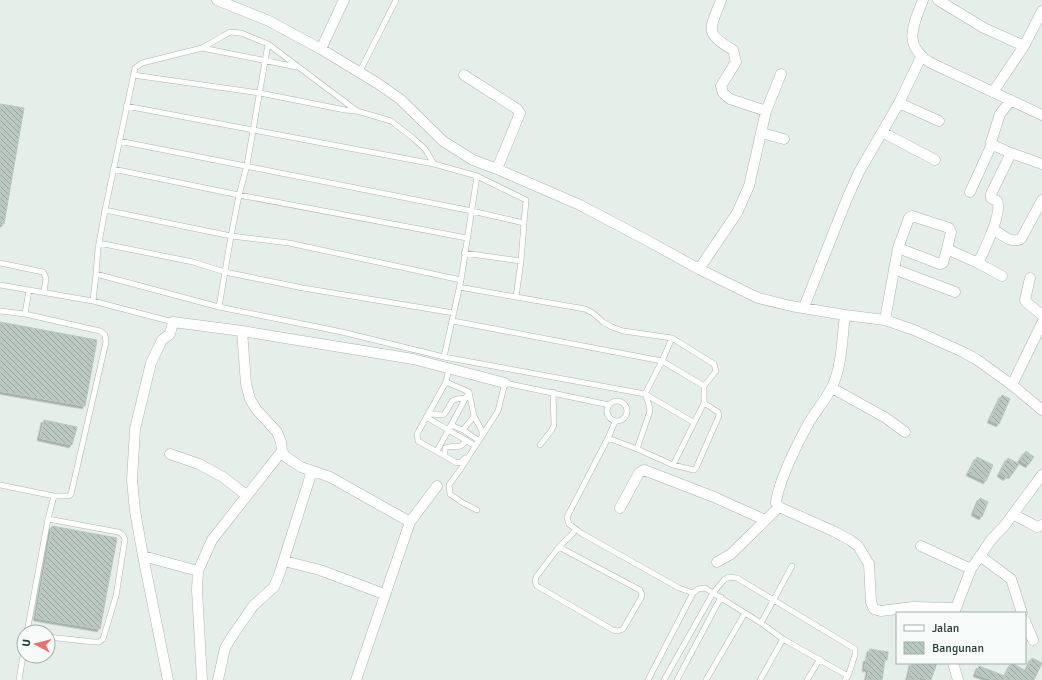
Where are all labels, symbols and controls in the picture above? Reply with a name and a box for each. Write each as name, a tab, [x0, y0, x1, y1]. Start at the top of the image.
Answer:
legend	[896, 612, 1026, 664]
text: Jalan	[932, 621, 959, 636]
north arrow	[16, 624, 56, 664]
text: U	[20, 638, 33, 647]
text: Bangunan	[932, 641, 984, 656]

